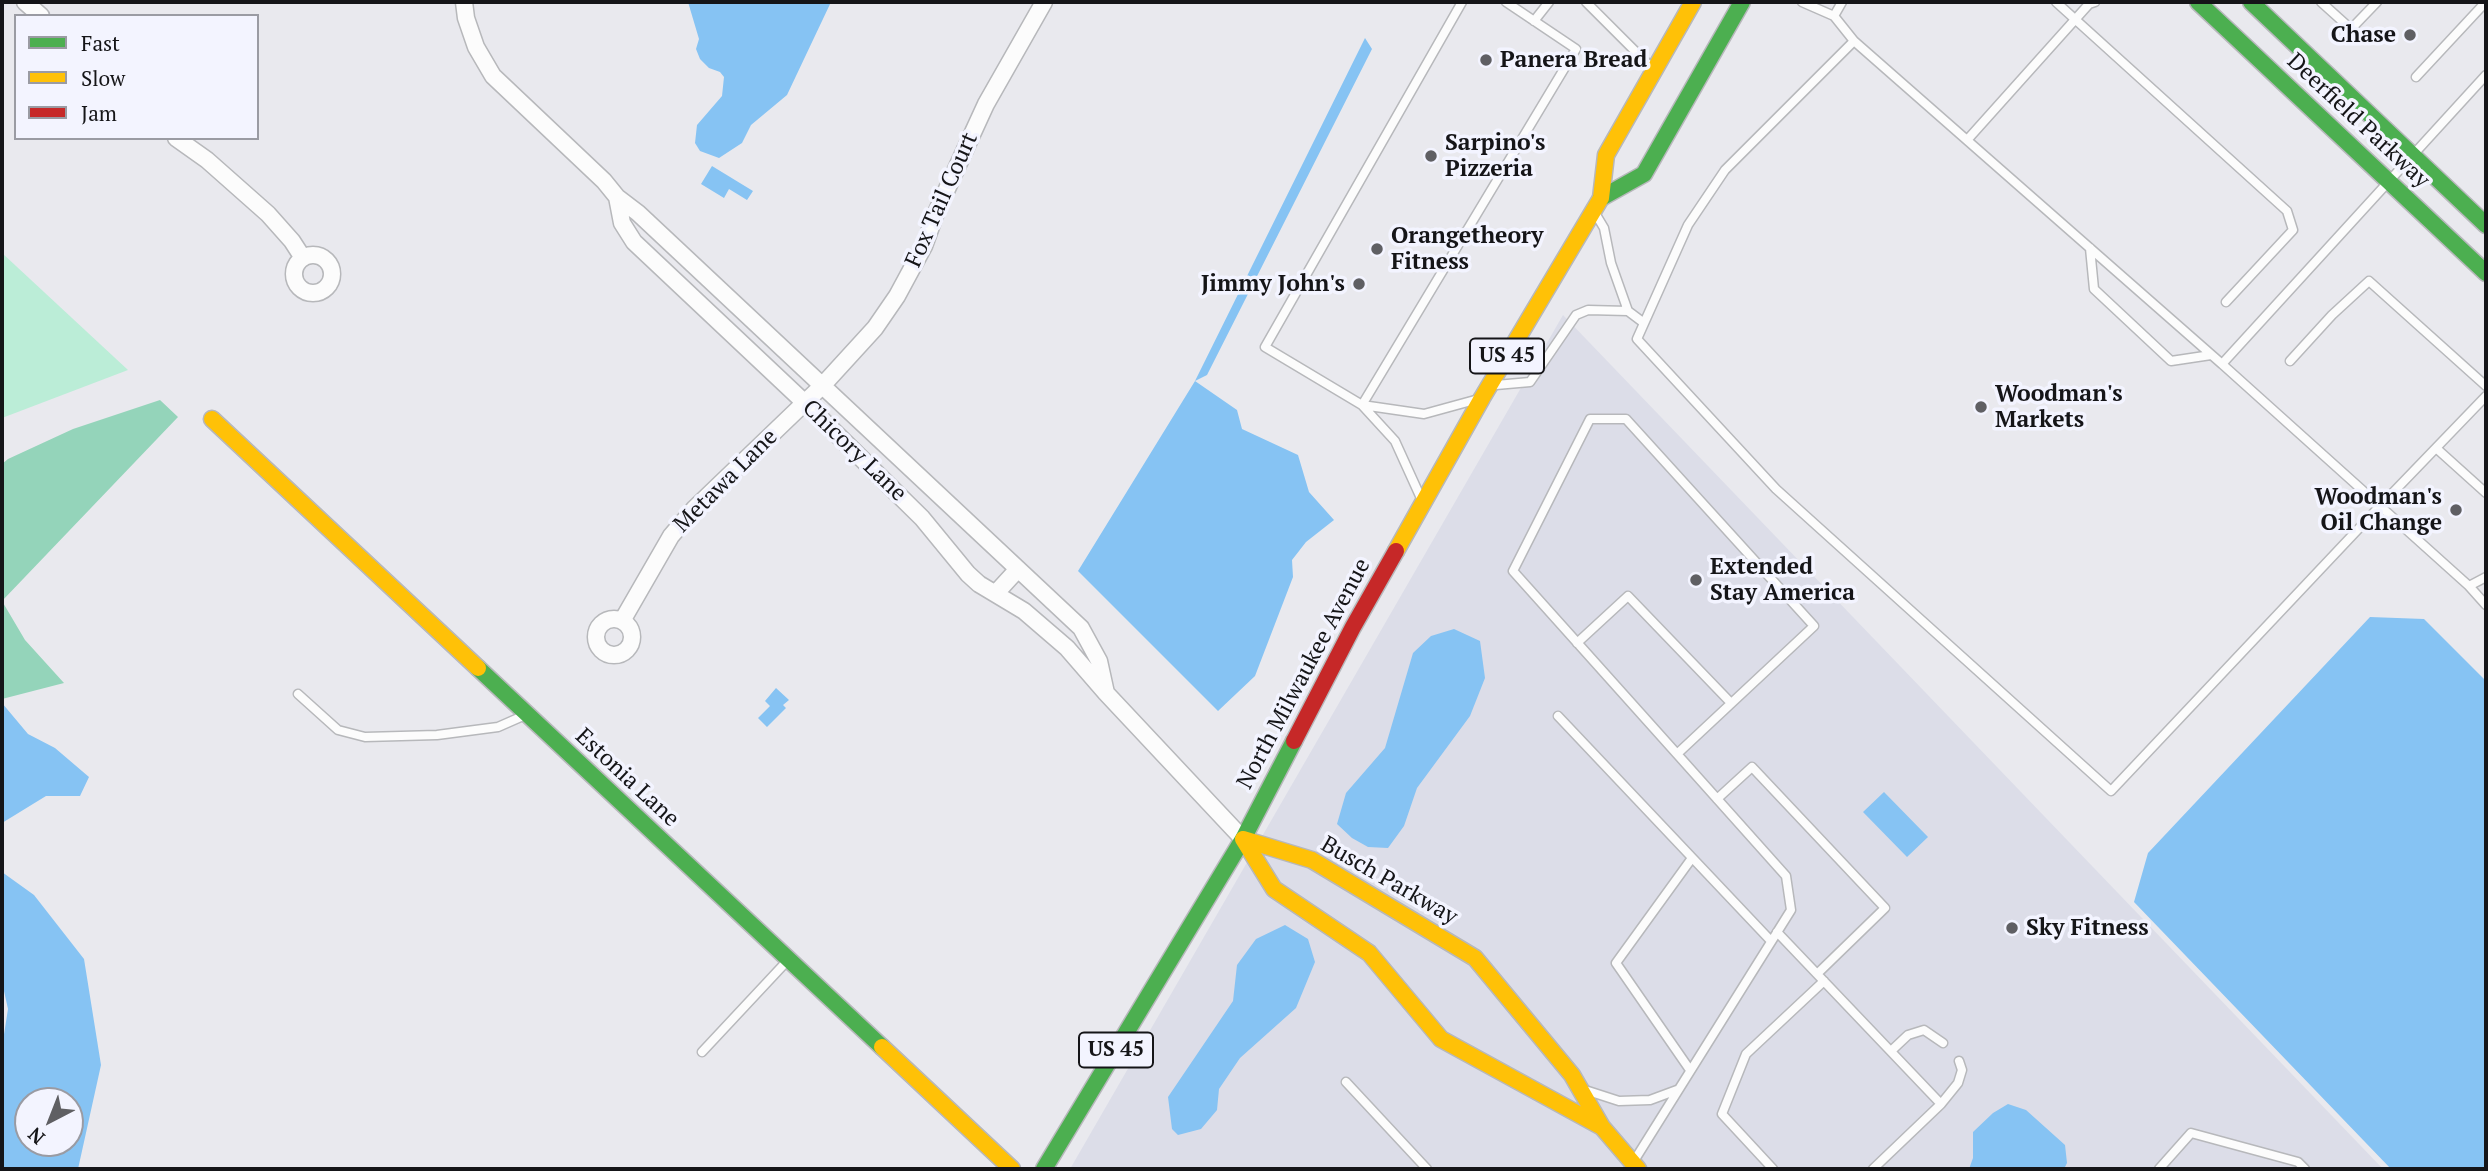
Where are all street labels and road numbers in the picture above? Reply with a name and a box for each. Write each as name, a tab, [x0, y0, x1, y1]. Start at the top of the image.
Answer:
street label: Deerfield Parkway	[2281, 48, 2435, 194]
street label: Fox Tail Court	[900, 128, 984, 272]
road number: US 45	[1470, 338, 1544, 374]
street label: Chicory Lane	[796, 394, 912, 508]
street label: Metawa Lane	[668, 423, 784, 539]
street label: North Milwaukee Avenue	[1231, 554, 1377, 794]
street label: Estonia Lane	[569, 723, 685, 833]
street label: Busch Parkway	[1316, 831, 1462, 931]
road number: US 45	[1079, 1032, 1153, 1068]

